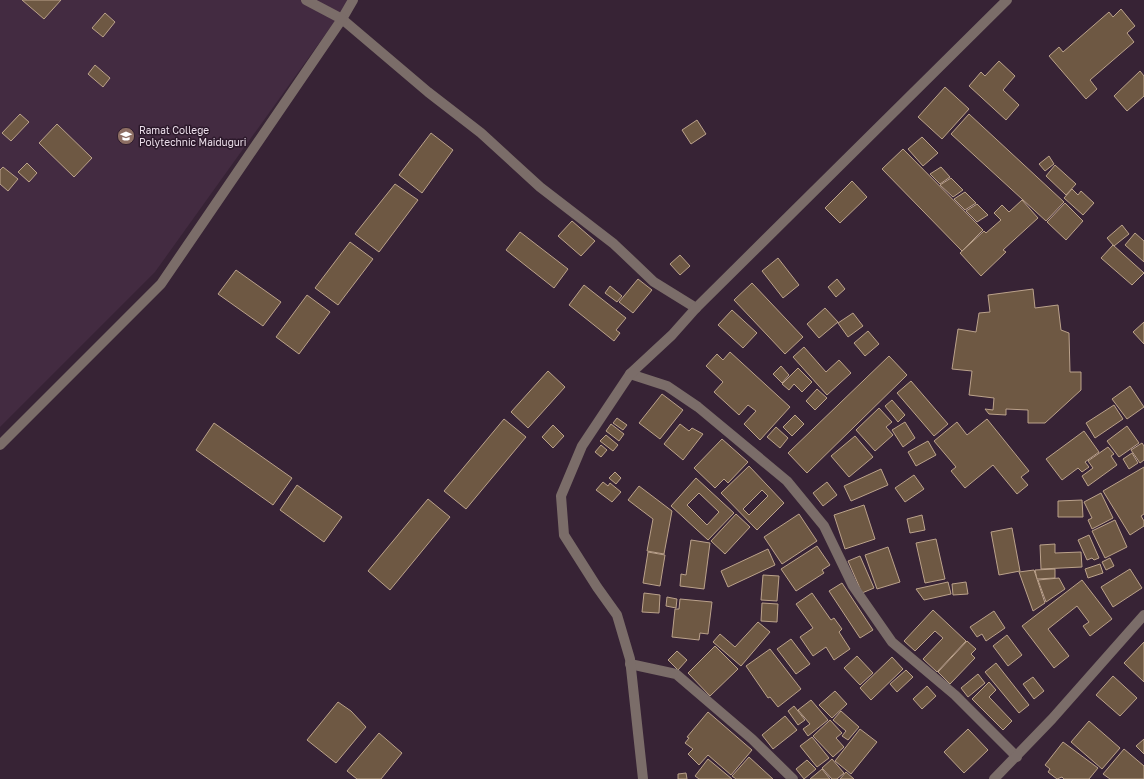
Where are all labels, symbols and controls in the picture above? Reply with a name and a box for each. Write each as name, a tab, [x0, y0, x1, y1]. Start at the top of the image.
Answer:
place label: Ramat College Polytechnic Maiduguri	[139, 124, 246, 148]
school or university icon: Ramat College Polytechnic Maiduguri	[116, 126, 136, 146]

